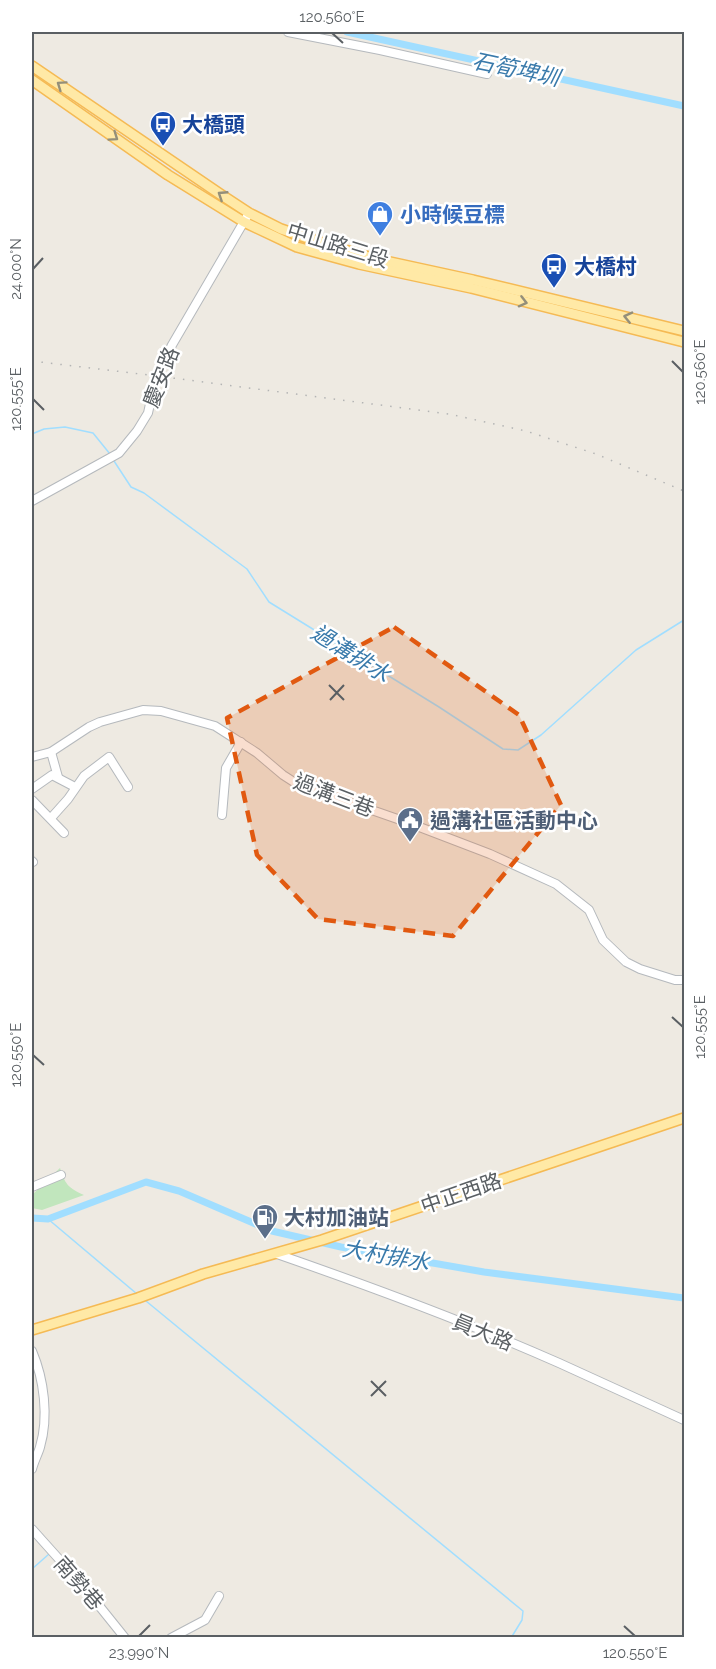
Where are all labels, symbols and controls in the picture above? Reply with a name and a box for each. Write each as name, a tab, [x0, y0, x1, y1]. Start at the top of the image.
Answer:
text: 120.560°E	[299, 8, 365, 26]
water label: 石筍埤圳	[470, 47, 565, 91]
one-way arrow	[56, 81, 67, 92]
bus stop icon: 大橋頭	[148, 109, 178, 147]
place label: 大橋頭	[182, 112, 245, 137]
one-way arrow	[108, 130, 119, 141]
one-way arrow	[218, 191, 228, 203]
shop icon: 小時候豆標	[365, 199, 395, 237]
place label: 小時候豆標	[400, 202, 505, 227]
street label: 中山路三段	[284, 218, 392, 272]
text: 24.000°N	[7, 238, 25, 300]
bus stop icon: 大橋村	[539, 251, 569, 289]
place label: 大橋村	[574, 254, 637, 279]
one-way arrow	[518, 294, 528, 307]
one-way arrow	[623, 311, 633, 324]
text: 120.560°E	[691, 339, 709, 405]
street label: 慶安路	[138, 343, 184, 411]
text: 120.555°E	[7, 367, 25, 431]
water label: 過溝排水	[307, 619, 396, 688]
street label: 過溝三巷	[290, 768, 378, 822]
public building icon: 過溝社區活動中心	[395, 805, 425, 843]
place label: 過溝社區活動中心	[430, 808, 598, 833]
text: 120.555°E	[691, 995, 709, 1059]
text: 120.550°E	[7, 1023, 25, 1087]
street label: 中正西路	[417, 1168, 505, 1218]
fuel station icon: 大村加油站	[250, 1202, 280, 1240]
place label: 大村加油站	[284, 1205, 389, 1230]
water label: 大村排水	[340, 1235, 433, 1276]
street label: 員大路	[449, 1309, 517, 1355]
street label: 南勢巷	[49, 1551, 109, 1615]
text: 23.990°N	[109, 1644, 169, 1662]
text: 120.550°E	[603, 1644, 667, 1662]

